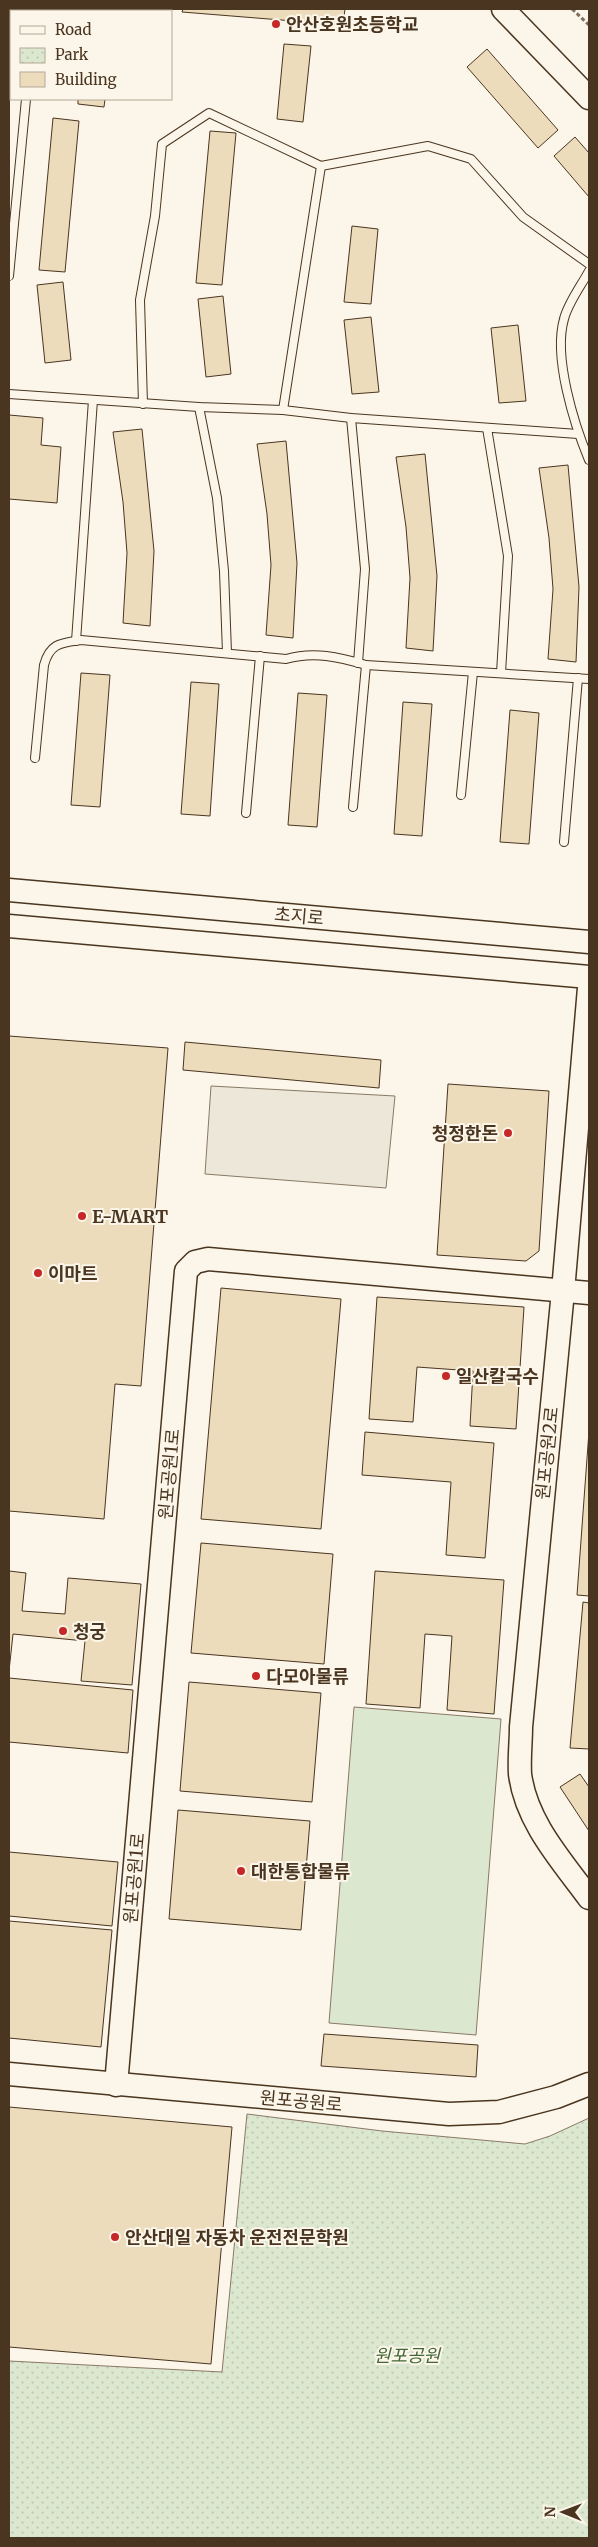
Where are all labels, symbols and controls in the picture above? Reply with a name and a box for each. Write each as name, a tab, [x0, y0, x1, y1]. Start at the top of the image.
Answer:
legend	[10, 10, 172, 100]
place label: 안산호원초등학교	[286, 13, 418, 36]
marker: 안산호원초등학교	[270, 18, 282, 30]
text: Road	[55, 20, 91, 39]
text: Park	[55, 45, 89, 64]
text: Building	[55, 70, 117, 89]
street label: 초지로	[273, 902, 325, 930]
place label: 청정한돈	[432, 1122, 498, 1145]
marker: 청정한돈	[502, 1127, 514, 1139]
place label: E-MART	[92, 1205, 168, 1228]
marker: E-MART	[76, 1210, 88, 1222]
place label: 이마트	[48, 1262, 98, 1285]
marker: 이마트	[32, 1267, 44, 1279]
place label: 일산칼국수	[456, 1365, 539, 1388]
marker: 일산칼국수	[440, 1370, 452, 1382]
street label: 원포공원2로	[531, 1405, 563, 1501]
street label: 원포공원1로	[154, 1428, 184, 1520]
place label: 청궁	[73, 1620, 106, 1643]
marker: 청궁	[57, 1625, 69, 1637]
place label: 다모아물류	[266, 1665, 349, 1688]
marker: 다모아물류	[250, 1670, 262, 1682]
street label: 원포공원1로	[119, 1832, 149, 1924]
place label: 대한통합물류	[251, 1860, 350, 1883]
marker: 대한통합물류	[235, 1865, 247, 1877]
street label: 원포공원로	[259, 2086, 343, 2116]
place label: 안산대일 자동차 운전전문학원	[125, 2226, 349, 2249]
marker: 안산대일 자동차 운전전문학원	[109, 2231, 121, 2243]
park label: 원포공원	[374, 2344, 442, 2367]
north arrow	[538, 2487, 588, 2537]
text: N	[541, 2506, 559, 2517]

